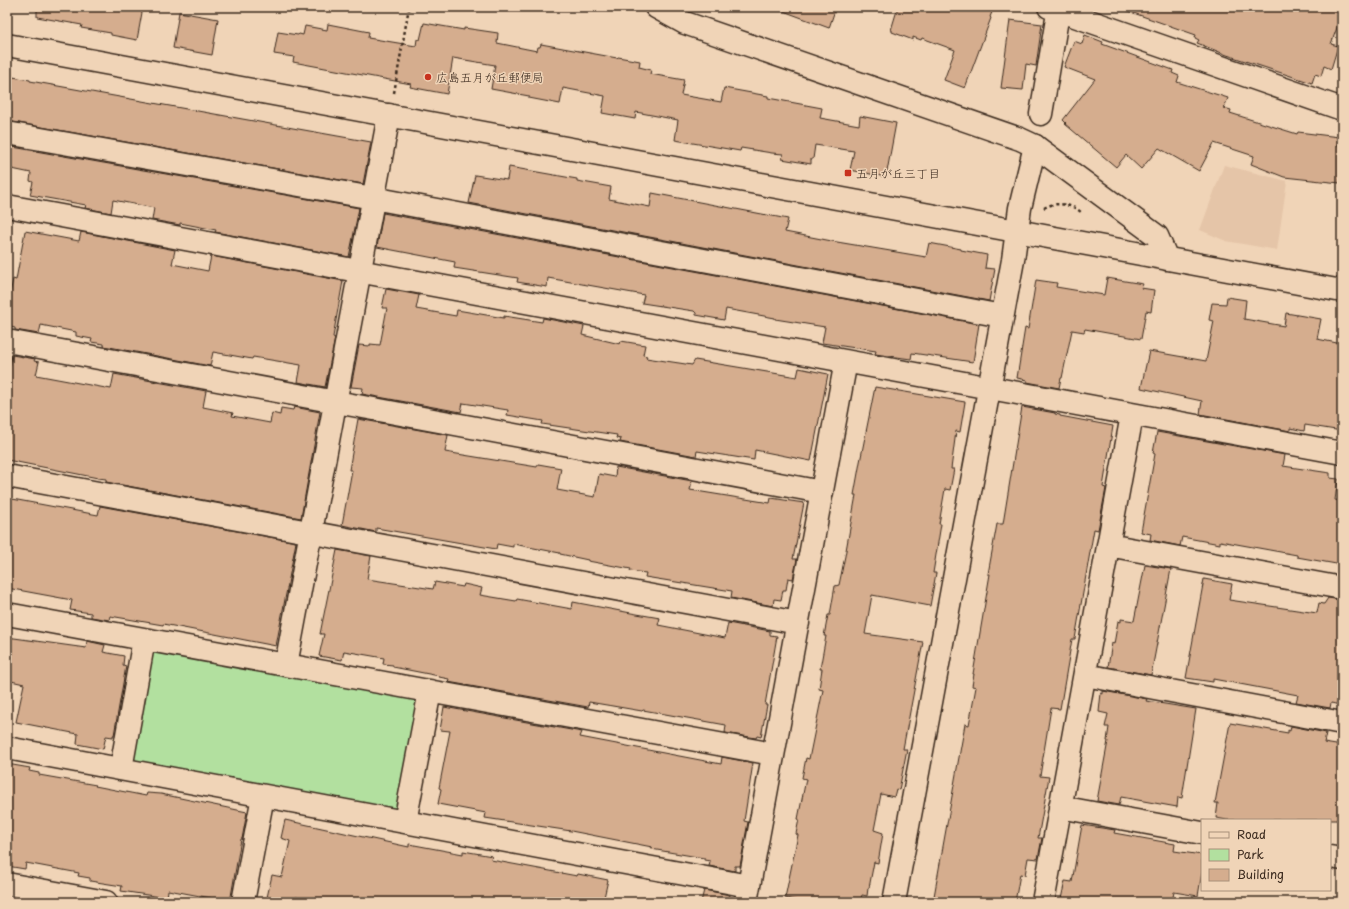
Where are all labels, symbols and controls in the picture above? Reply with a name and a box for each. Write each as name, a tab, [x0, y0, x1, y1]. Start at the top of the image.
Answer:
place label: 広島五月が丘郵便局	[436, 68, 544, 86]
marker: 広島五月が丘郵便局	[423, 72, 433, 82]
place label: 五月が丘三丁目	[856, 164, 940, 182]
marker: 五月が丘三丁目	[843, 168, 853, 178]
legend	[1201, 819, 1331, 891]
text: Road	[1237, 825, 1266, 843]
text: Park	[1237, 845, 1264, 863]
text: Building	[1237, 865, 1284, 883]

